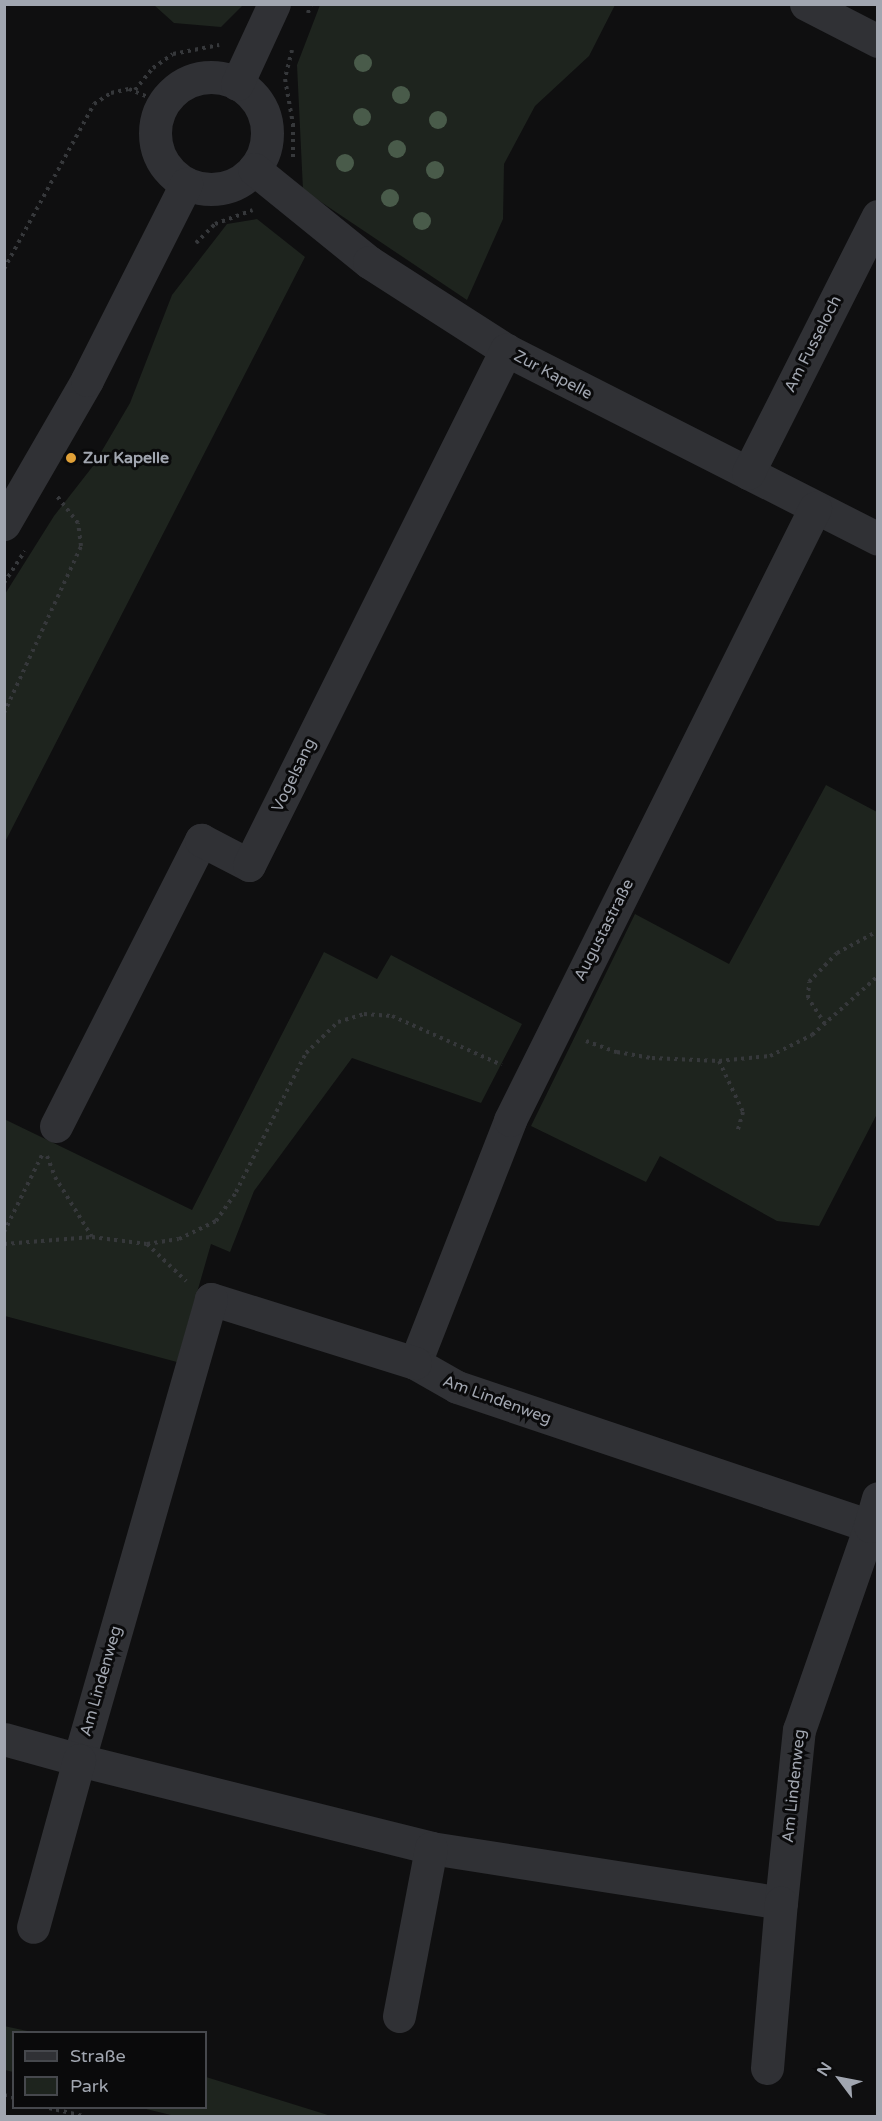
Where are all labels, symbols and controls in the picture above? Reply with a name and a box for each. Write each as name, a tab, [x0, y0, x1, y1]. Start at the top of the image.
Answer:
street label: Am Fusseloch	[780, 292, 846, 396]
street label: Zur Kapelle	[510, 346, 596, 404]
place label: Zur Kapelle	[83, 448, 169, 468]
marker: Zur Kapelle	[64, 451, 78, 465]
street label: Vogelsang	[268, 735, 320, 815]
street label: Augustastraße	[570, 876, 638, 984]
street label: Am Lindenweg	[440, 1371, 554, 1429]
street label: Am Lindenweg	[76, 1624, 126, 1738]
street label: Am Lindenweg	[778, 1728, 810, 1844]
legend	[12, 2031, 207, 2109]
text: Straße	[70, 2045, 126, 2067]
north arrow	[810, 2049, 870, 2109]
text: N	[813, 2059, 837, 2080]
text: Park	[70, 2075, 108, 2097]

